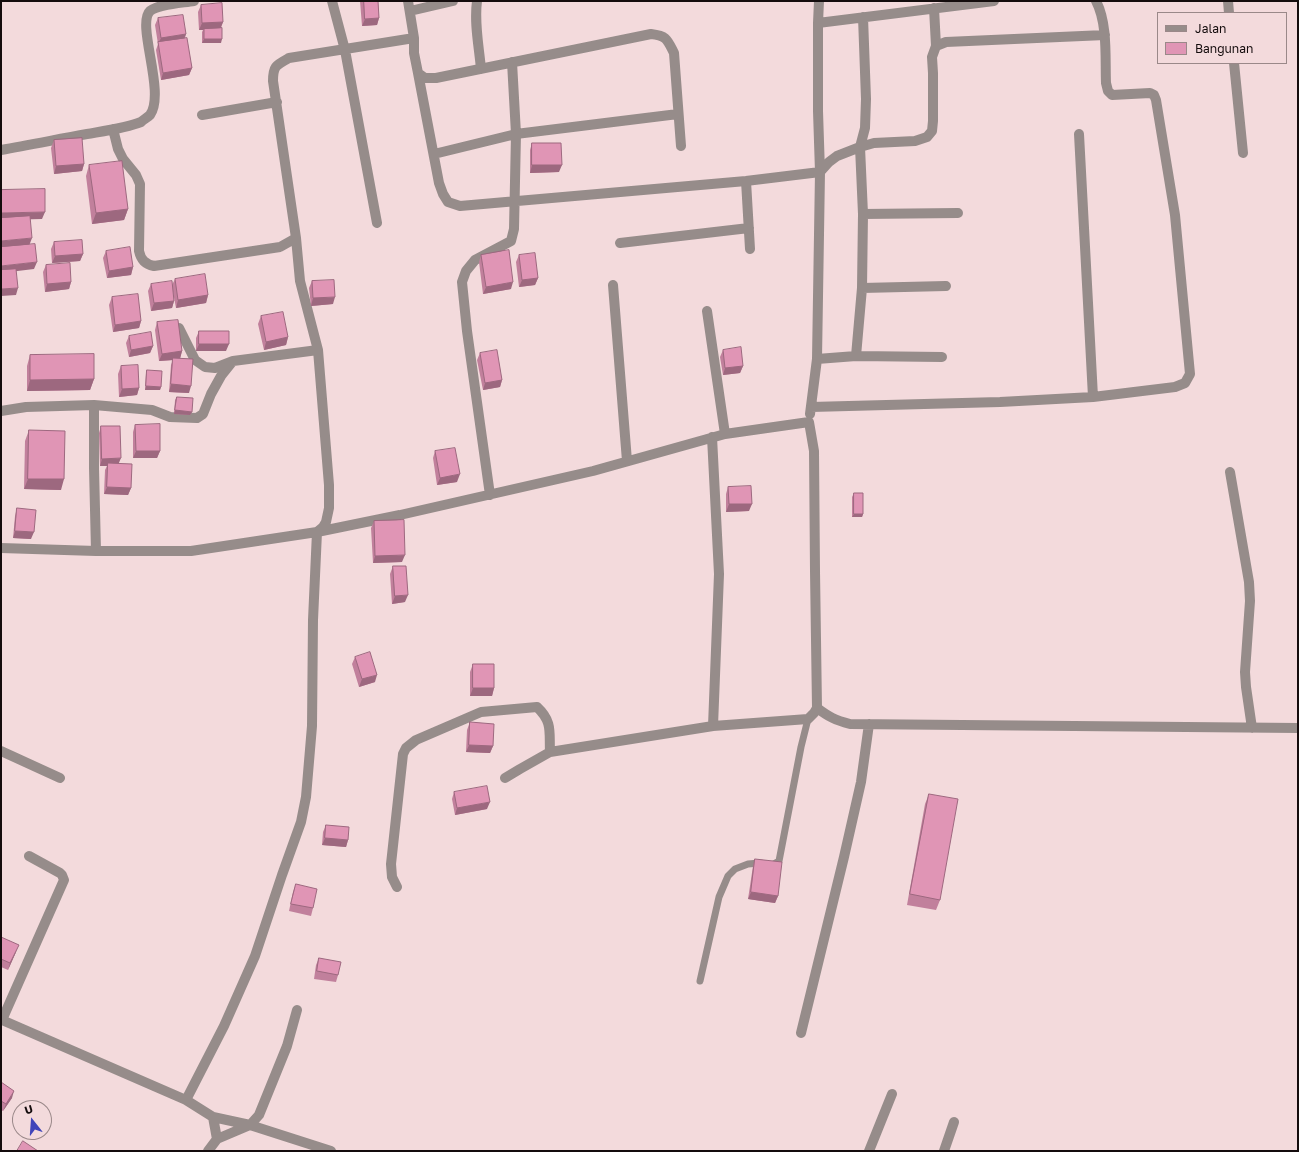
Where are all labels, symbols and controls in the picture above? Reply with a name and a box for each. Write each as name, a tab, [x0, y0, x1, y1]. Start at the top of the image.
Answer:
legend	[1157, 12, 1287, 64]
text: Jalan	[1195, 21, 1226, 36]
text: Bangunan	[1195, 41, 1253, 56]
north arrow	[12, 1100, 52, 1140]
text: U	[23, 1102, 34, 1116]

